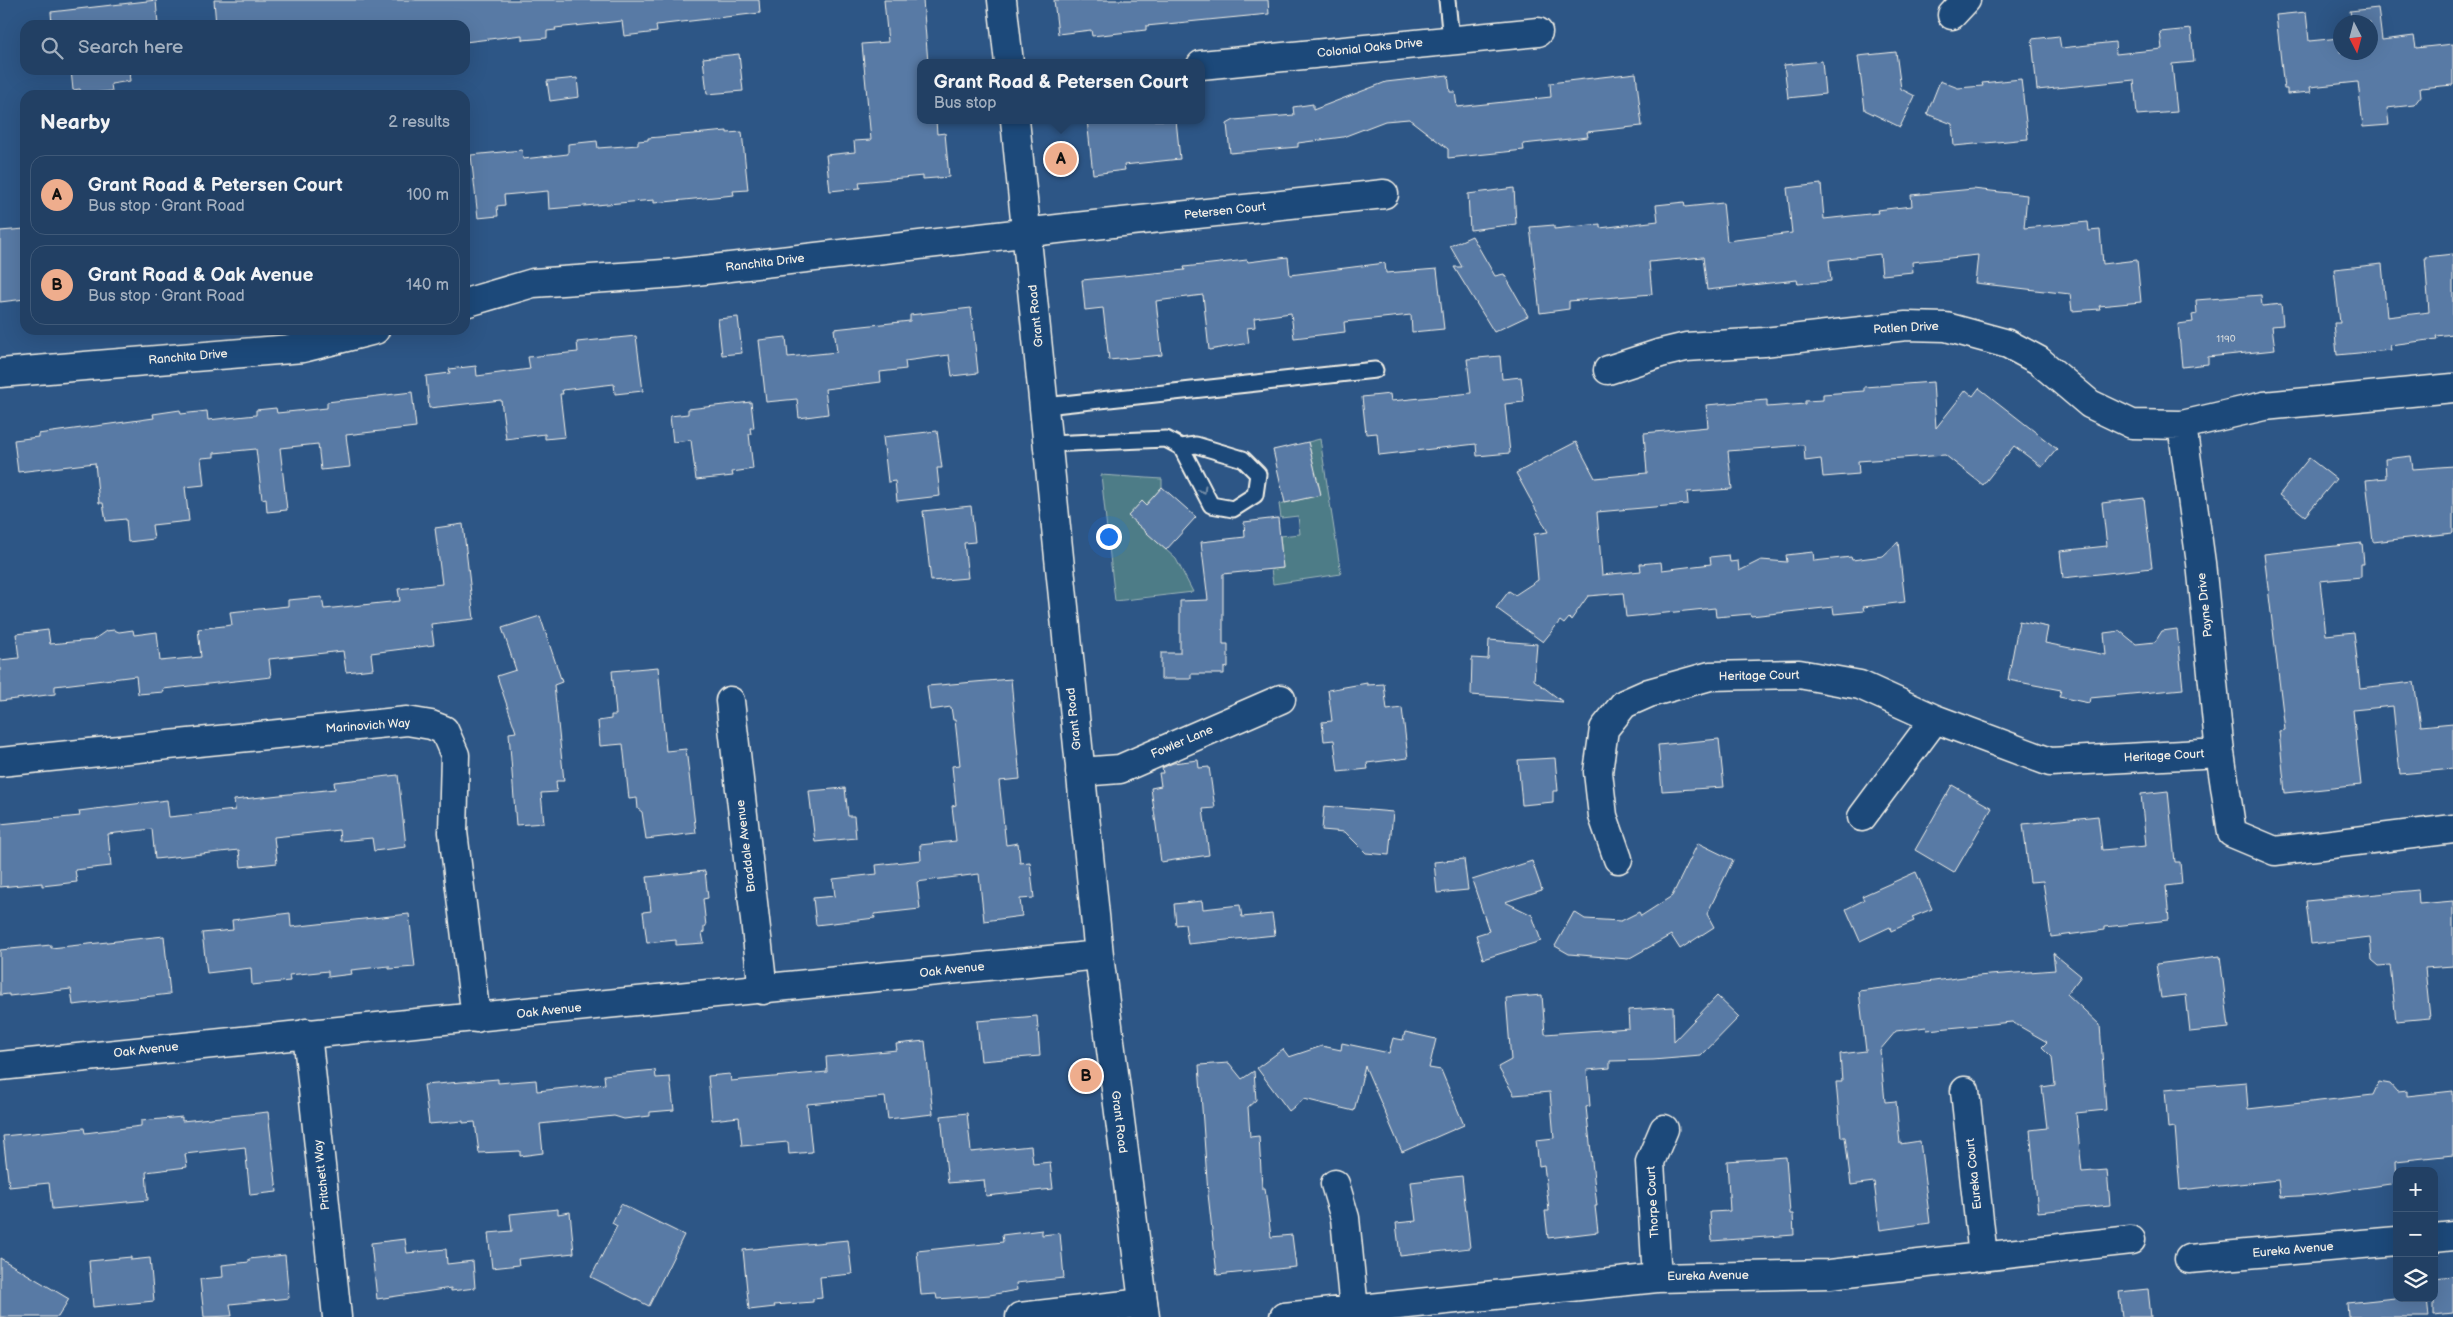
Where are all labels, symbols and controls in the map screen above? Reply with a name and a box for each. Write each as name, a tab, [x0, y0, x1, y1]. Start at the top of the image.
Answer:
north arrow	[2333, 15, 2378, 60]
search box	[20, 20, 470, 75]
icon: search	[38, 34, 66, 62]
street label: Colonial Oaks Drive	[1316, 35, 1424, 61]
text: Search here	[78, 36, 183, 59]
popup	[917, 59, 1205, 124]
text: Grant Road & Petersen Court	[934, 71, 1188, 94]
text: Bus stop	[934, 94, 997, 113]
text: Nearby	[40, 110, 110, 135]
text: 2 results	[388, 113, 450, 132]
pin: A	[1045, 140, 1077, 178]
text: Grant Road & Petersen Court	[88, 174, 343, 197]
text: A	[52, 186, 62, 205]
text: 100 m	[406, 186, 449, 205]
text: Bus stop · Grant Road	[88, 197, 245, 216]
street label: Petersen Court	[1183, 199, 1267, 223]
street label: Ranchita Drive	[725, 251, 805, 275]
text: Grant Road & Oak Avenue	[88, 264, 313, 287]
text: B	[51, 276, 63, 295]
text: 140 m	[406, 276, 449, 295]
street label: Grant Road	[1025, 284, 1047, 348]
text: Bus stop · Grant Road	[88, 287, 245, 306]
street label: Patlen Drive	[1873, 319, 1939, 337]
house number: 1190	[2216, 333, 2236, 345]
street label: Ranchita Drive	[148, 346, 228, 368]
one-way arrow	[1196, 485, 1206, 494]
your location	[1096, 524, 1122, 550]
street label: Payne Drive	[2194, 572, 2216, 638]
street label: Heritage Court	[1719, 668, 1800, 684]
street label: Grant Road	[1063, 687, 1085, 751]
street label: Marinovich Way	[325, 716, 411, 736]
street label: Fowler Lane	[1149, 722, 1215, 762]
street label: Heritage Court	[2123, 746, 2205, 766]
street label: Braddale Avenue	[733, 799, 759, 893]
street label: Oak Avenue	[919, 959, 985, 981]
street label: Oak Avenue	[516, 1000, 582, 1022]
street label: Oak Avenue	[113, 1039, 179, 1061]
pin: B	[1070, 1057, 1102, 1095]
street label: Grant Road	[1108, 1090, 1130, 1154]
street label: Eureka Court	[1963, 1137, 1985, 1210]
street label: Pritchett Way	[311, 1138, 333, 1211]
street label: Thorpe Court	[1644, 1165, 1662, 1238]
map controls	[2393, 1167, 2438, 1302]
button: +	[2393, 1167, 2438, 1212]
button: −	[2393, 1212, 2438, 1257]
street label: Eureka Avenue	[2252, 1239, 2334, 1261]
button: layers	[2393, 1257, 2438, 1302]
street label: Eureka Avenue	[1667, 1268, 1749, 1284]

